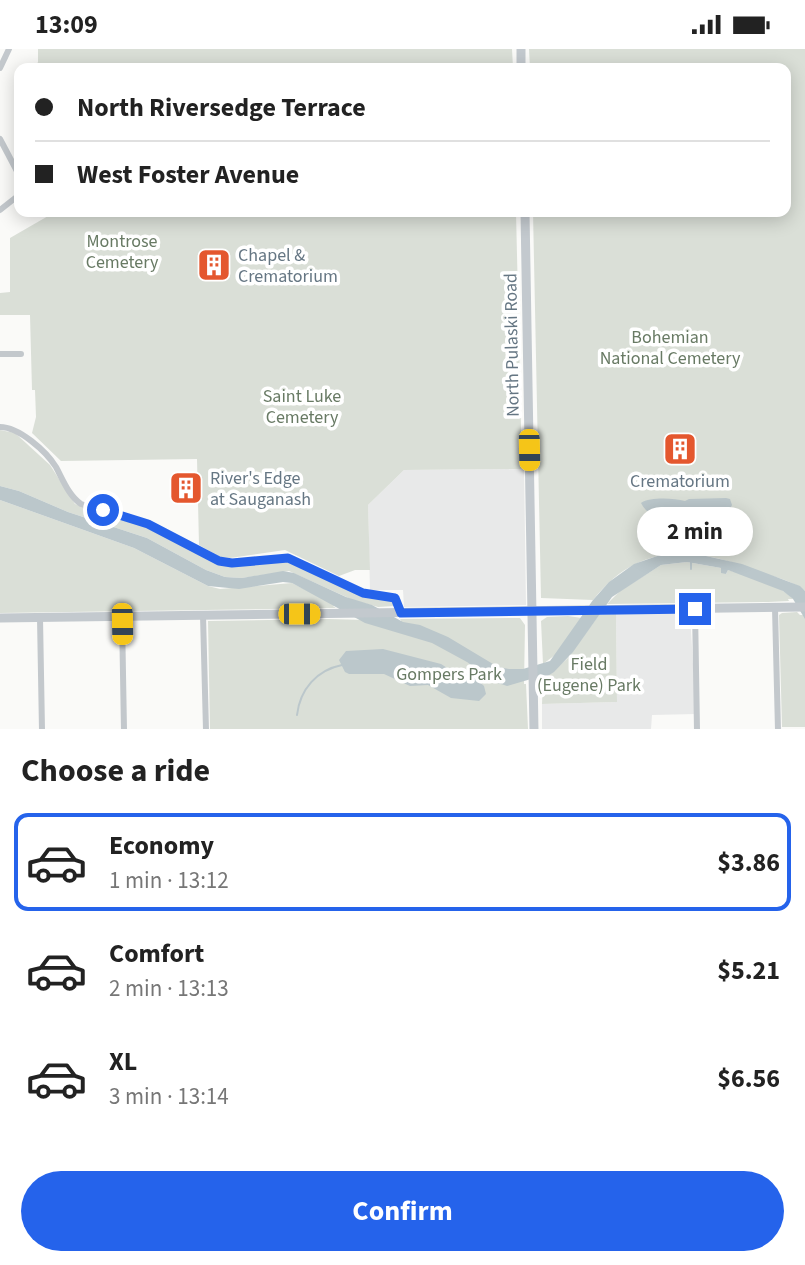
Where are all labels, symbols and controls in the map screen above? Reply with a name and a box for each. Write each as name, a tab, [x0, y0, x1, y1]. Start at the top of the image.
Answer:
text: 13:09	[35, 6, 98, 43]
text: North Riversedge Terrace	[77, 89, 366, 126]
text: West Foster Avenue	[77, 156, 299, 193]
park label: Montrose Cemetery	[86, 229, 159, 275]
place label: Chapel & Crematorium	[238, 243, 338, 289]
building icon: Chapel & Crematorium	[195, 246, 233, 284]
street label: North Pulaski Road	[498, 273, 526, 417]
park label: Bohemian National Cemetery	[600, 325, 741, 371]
park label: Saint Luke Cemetery	[263, 384, 341, 430]
car	[519, 429, 540, 471]
building icon: Crematorium	[661, 430, 699, 468]
place label: River's Edge at Sauganash	[210, 466, 311, 512]
building icon: River's Edge at Sauganash	[167, 469, 205, 507]
place label: Crematorium	[630, 469, 730, 494]
route start	[87, 494, 119, 526]
callout: 2 min	[637, 507, 753, 557]
text: 2 min	[667, 515, 723, 548]
route end	[679, 593, 711, 625]
car	[112, 603, 133, 645]
car	[279, 604, 321, 625]
park label: Field (Eugene) Park	[537, 652, 641, 698]
park label: Gompers Park	[396, 662, 502, 687]
text: Choose a ride	[21, 748, 210, 794]
text: Economy	[109, 827, 214, 864]
icon: car	[25, 831, 88, 894]
text: $3.86	[717, 844, 780, 881]
text: 1 min · 13:12	[109, 864, 229, 897]
text: Comfort	[109, 935, 204, 972]
icon: car	[25, 939, 88, 1002]
text: $5.21	[717, 952, 780, 989]
text: 2 min · 13:13	[109, 972, 229, 1005]
text: XL	[109, 1043, 137, 1080]
icon: car	[25, 1047, 88, 1110]
text: $6.56	[717, 1060, 780, 1097]
text: 3 min · 13:14	[109, 1080, 229, 1113]
button: Confirm	[21, 1171, 784, 1251]

